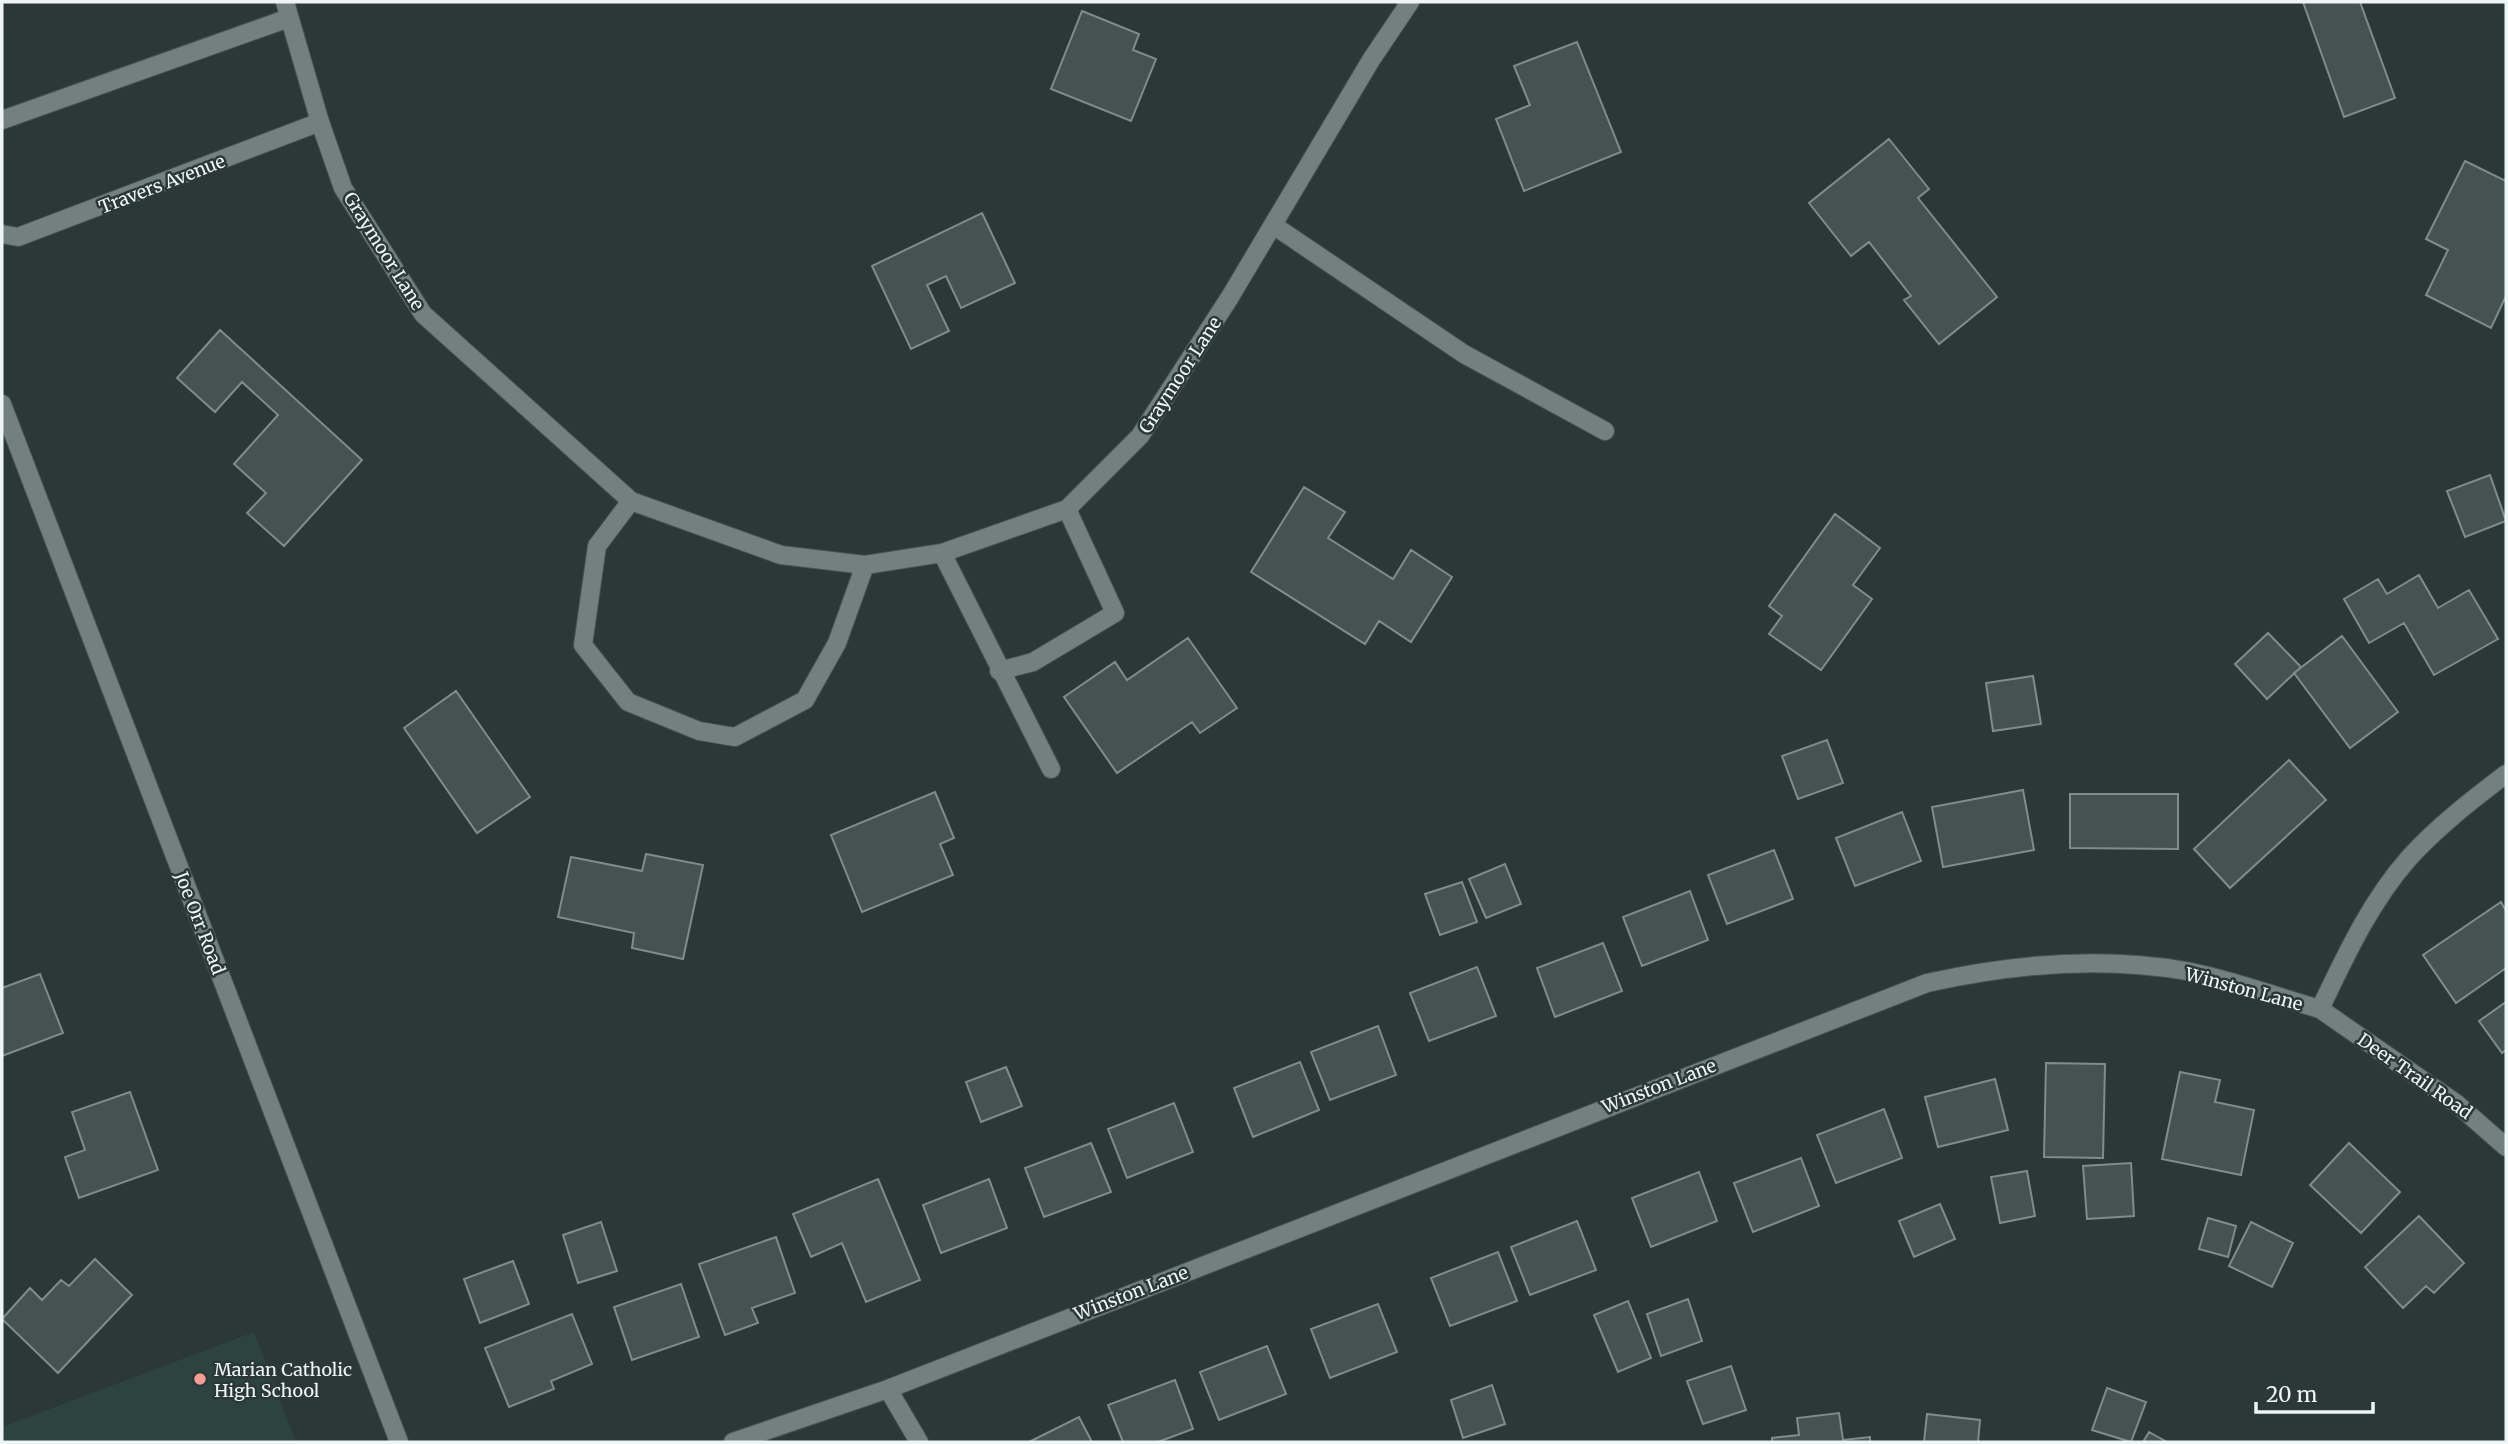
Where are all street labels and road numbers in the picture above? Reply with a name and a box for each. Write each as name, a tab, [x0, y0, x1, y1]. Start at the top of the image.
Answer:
street label: Travers Avenue	[96, 149, 228, 219]
street label: Graymoor Lane	[339, 188, 429, 314]
street label: Graymoor Lane	[1134, 312, 1226, 438]
street label: Joe Orr Road	[170, 867, 230, 978]
street label: Winston Lane	[2182, 962, 2305, 1016]
street label: Deer Trail Road	[2353, 1028, 2477, 1124]
street label: Winston Lane	[1598, 1054, 1719, 1119]
street label: Winston Lane	[1070, 1261, 1191, 1326]

